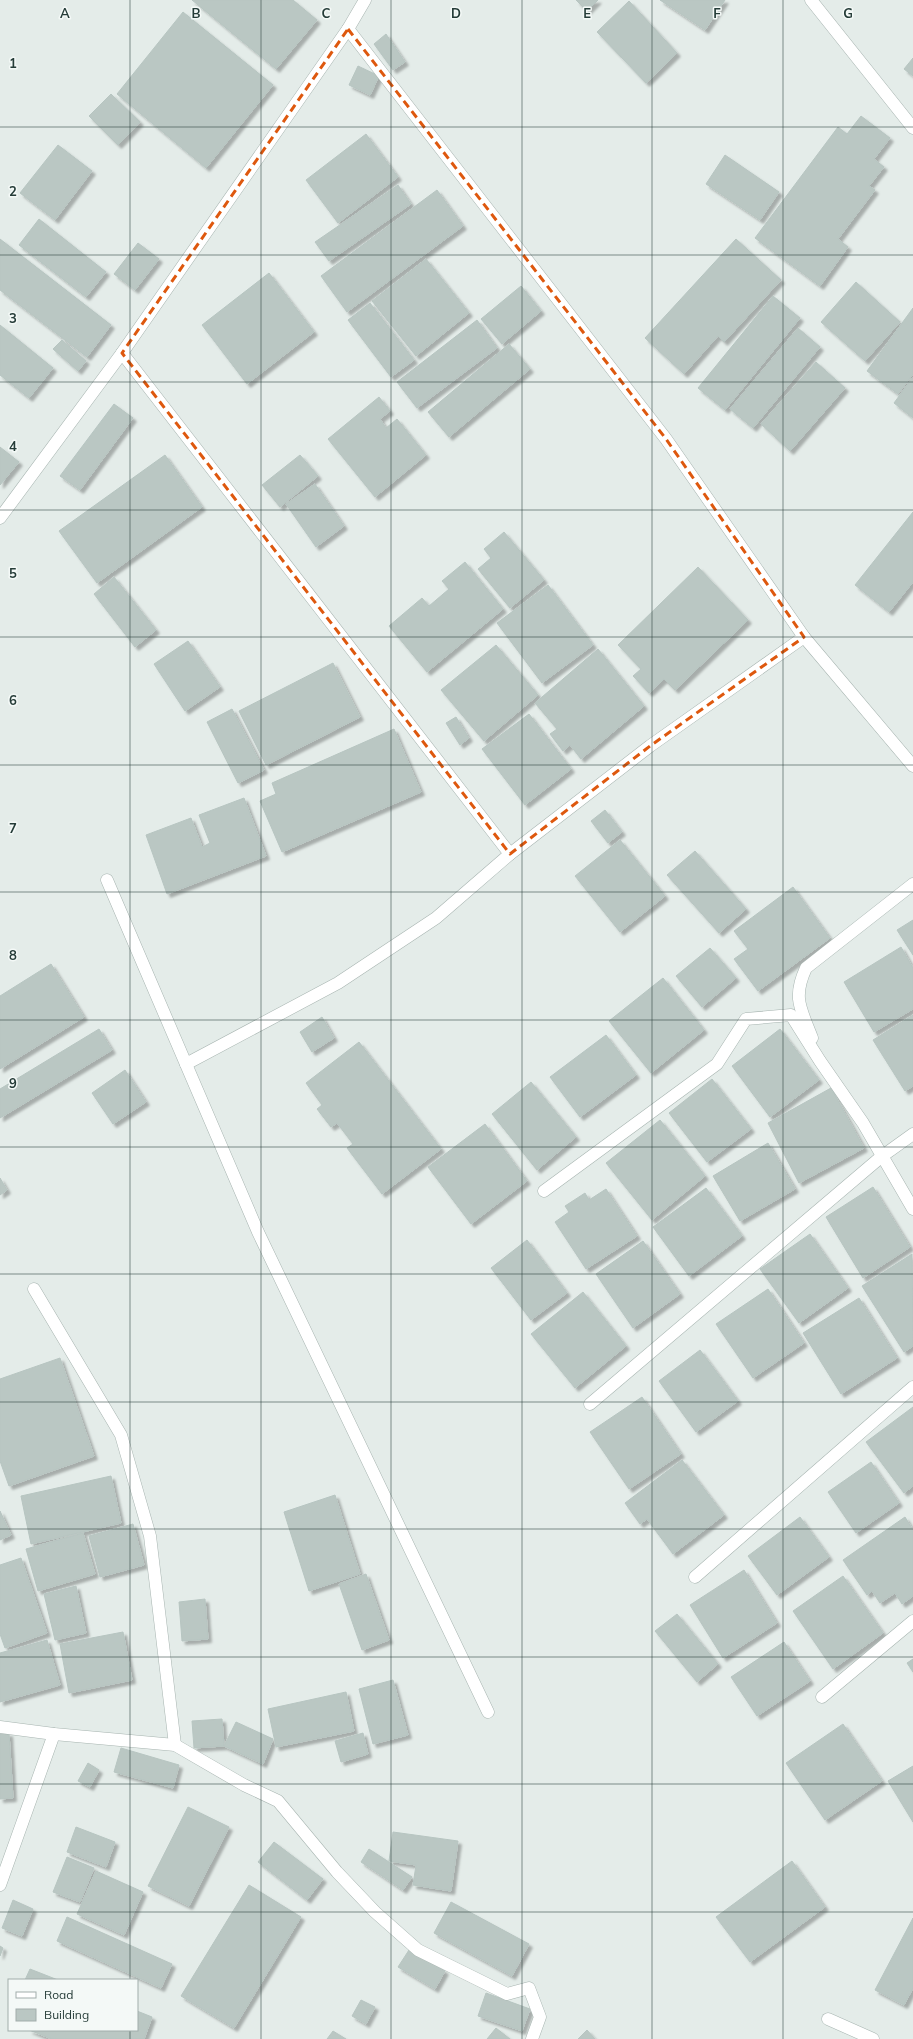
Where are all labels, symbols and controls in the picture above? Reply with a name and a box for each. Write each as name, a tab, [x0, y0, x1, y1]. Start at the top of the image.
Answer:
text: A	[60, 5, 70, 21]
text: B	[192, 5, 201, 21]
text: C	[322, 5, 331, 21]
text: D	[451, 5, 461, 21]
text: E	[583, 5, 591, 21]
text: F	[713, 5, 721, 21]
text: G	[843, 5, 853, 21]
text: 1	[9, 55, 17, 71]
text: 2	[9, 183, 17, 199]
text: 3	[9, 310, 17, 326]
text: 4	[9, 438, 17, 454]
text: 5	[9, 565, 17, 581]
text: 6	[9, 692, 17, 708]
text: 7	[9, 820, 17, 836]
text: 8	[9, 947, 17, 963]
text: 9	[9, 1075, 17, 1091]
legend	[8, 1979, 138, 2031]
text: Road	[44, 1987, 73, 2002]
text: Building	[44, 2007, 89, 2022]

